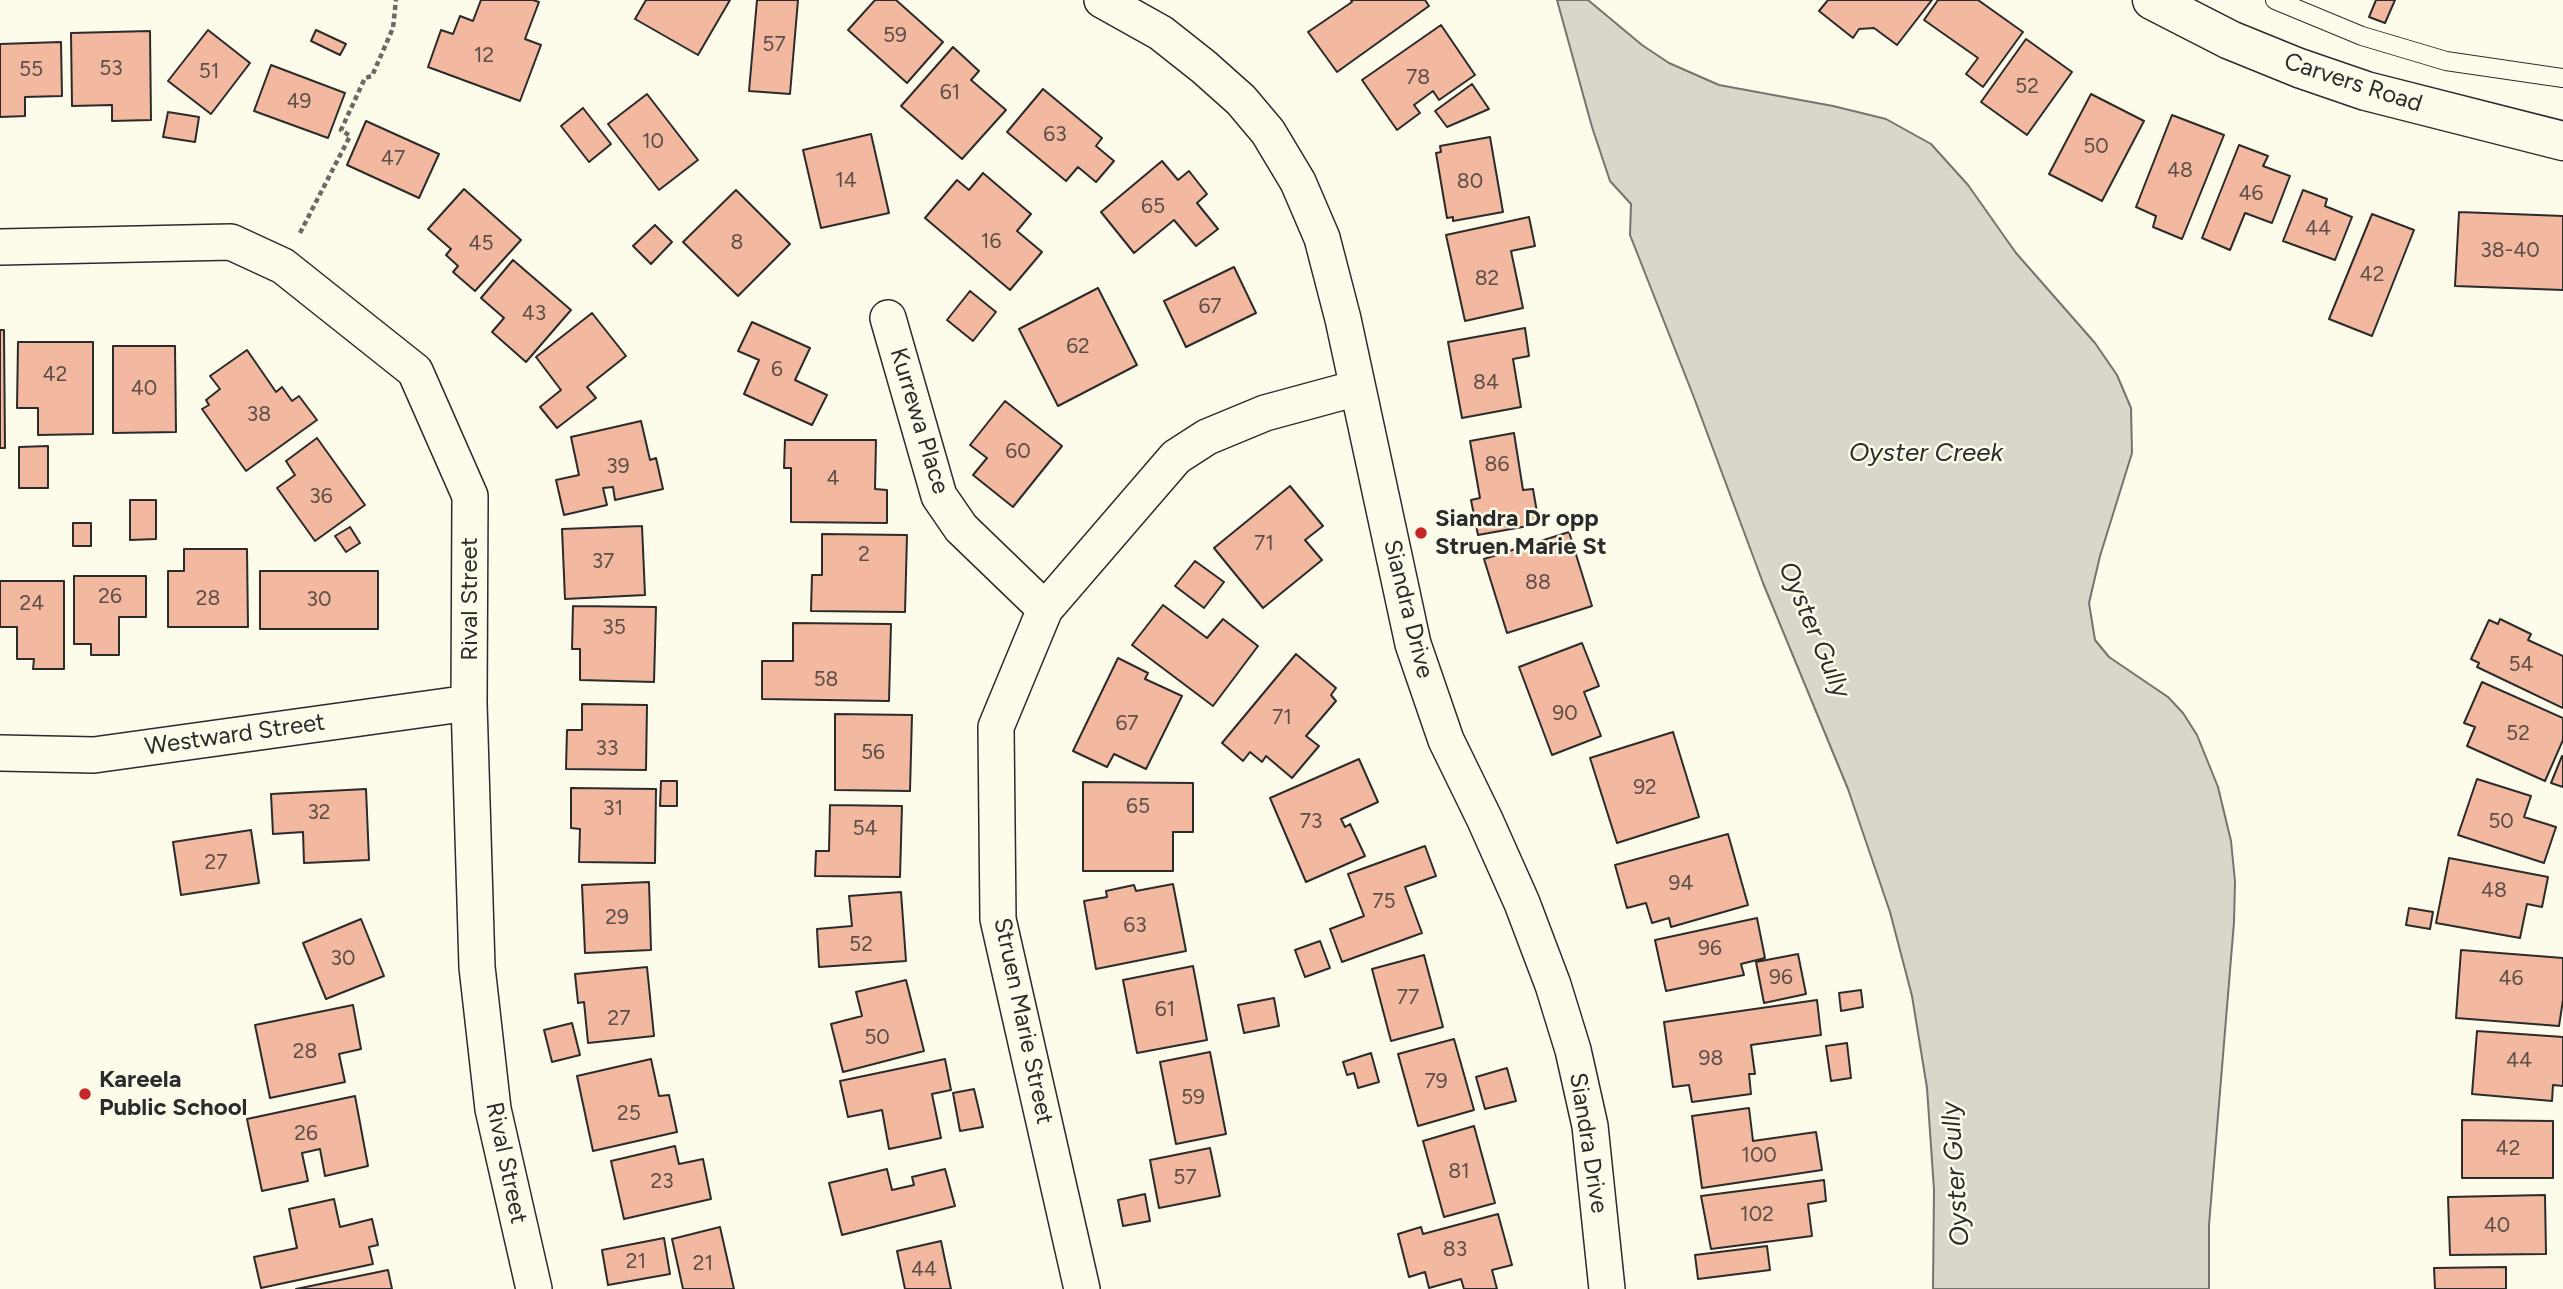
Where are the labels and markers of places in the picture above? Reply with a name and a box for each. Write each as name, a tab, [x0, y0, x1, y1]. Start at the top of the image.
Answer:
place label: Siandra Dr opp Struen Marie St	[1435, 505, 1607, 561]
marker: Siandra Dr opp Struen Marie St	[1413, 525, 1429, 541]
place label: Kareela Public School	[99, 1066, 248, 1122]
marker: Kareela Public School	[77, 1086, 93, 1102]

